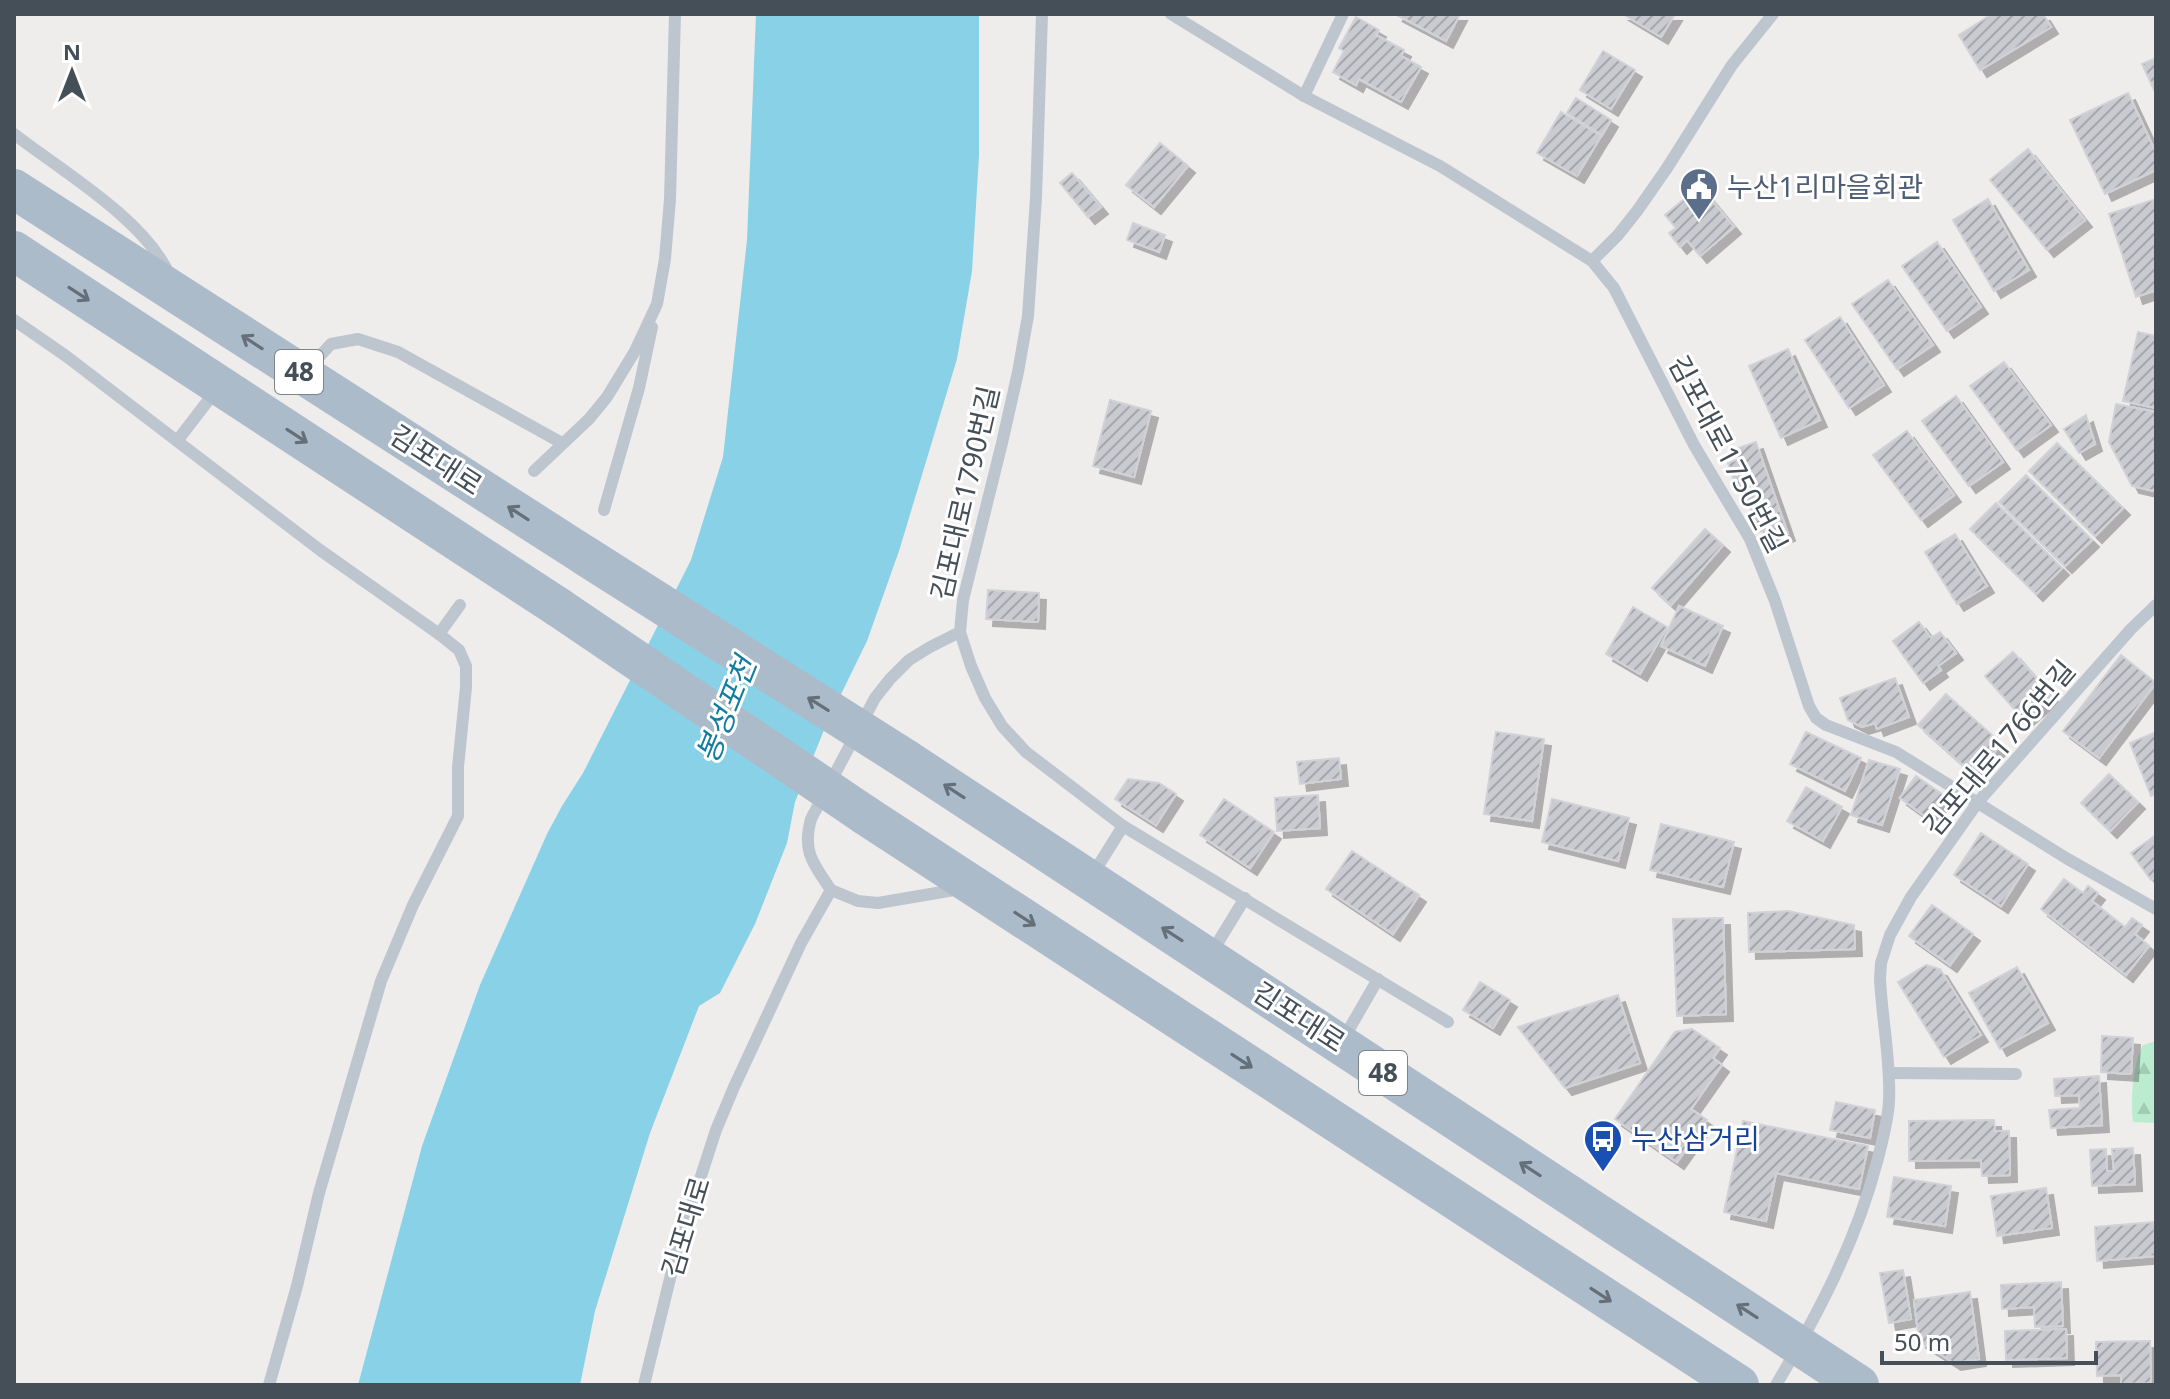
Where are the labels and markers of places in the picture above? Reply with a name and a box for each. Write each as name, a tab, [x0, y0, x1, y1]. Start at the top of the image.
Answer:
public building icon: 누산1리마을회관	[1678, 166, 1720, 221]
place label: 누산1리마을회관	[1727, 167, 1923, 205]
bus stop icon: 누산삼거리	[1582, 1118, 1624, 1173]
place label: 누산삼거리	[1631, 1119, 1760, 1157]

